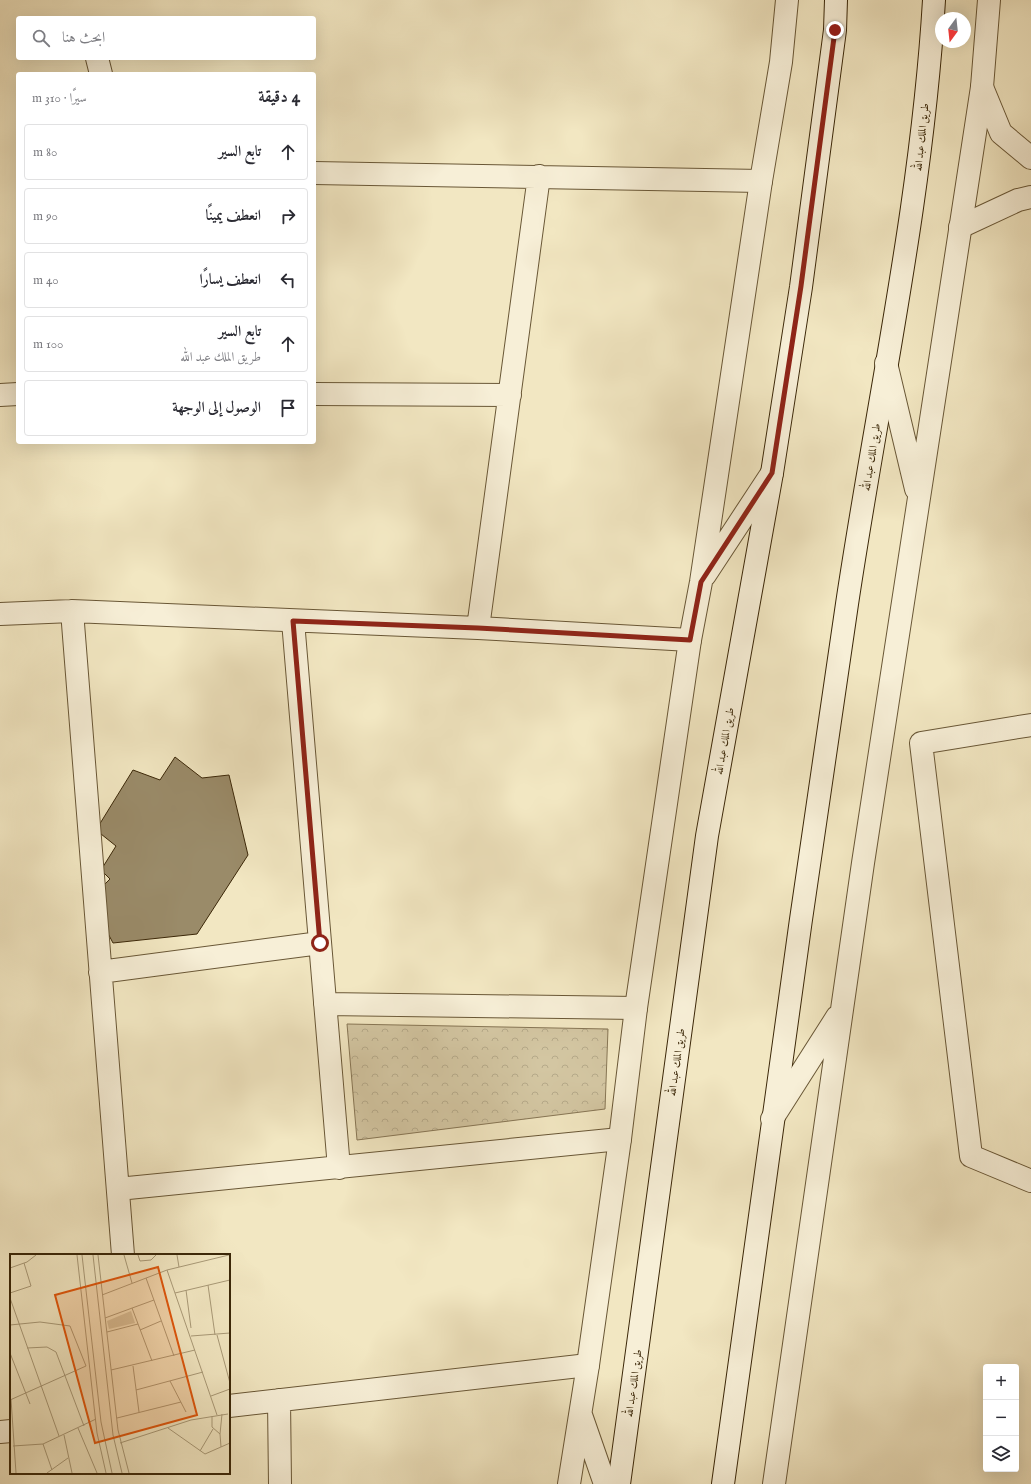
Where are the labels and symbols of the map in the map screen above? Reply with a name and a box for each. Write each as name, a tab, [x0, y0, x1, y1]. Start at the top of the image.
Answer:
north arrow	[935, 12, 971, 48]
route end	[826, 21, 844, 39]
street label: طريق الملك عبد الله	[908, 102, 933, 172]
street label: طريق الملك عبد الله	[857, 422, 884, 492]
street label: طريق الملك عبد الله	[709, 706, 738, 776]
route start	[311, 934, 329, 952]
street label: طريق الملك عبد الله	[662, 1027, 689, 1097]
inset map	[10, 1254, 230, 1474]
street label: طريق الملك عبد الله	[619, 1348, 646, 1418]

